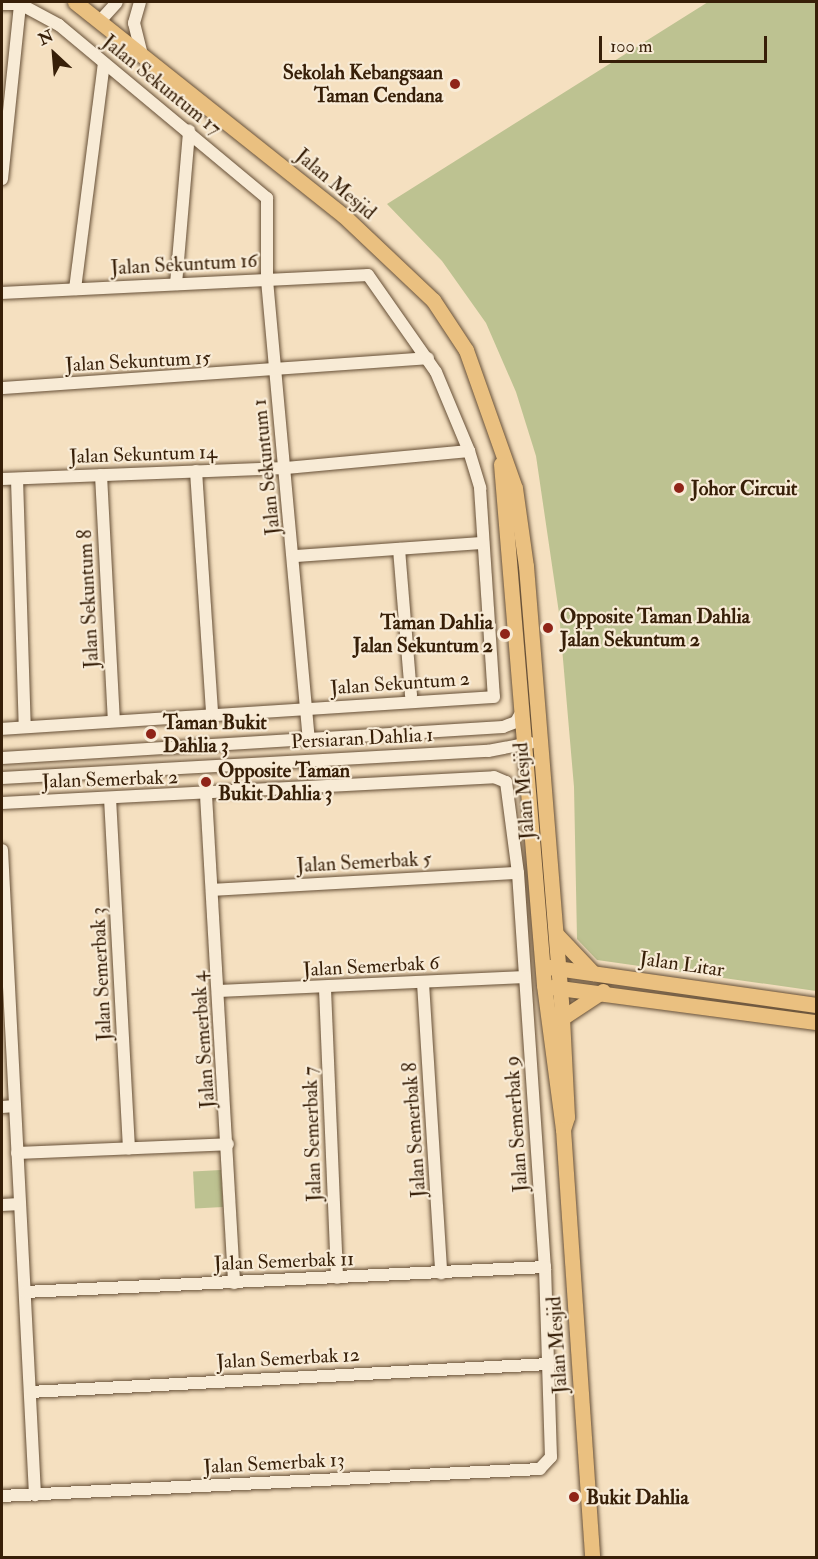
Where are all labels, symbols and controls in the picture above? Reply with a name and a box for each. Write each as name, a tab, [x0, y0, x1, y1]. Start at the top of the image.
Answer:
north arrow	[24, 24, 84, 84]
scale bar	[602, 24, 770, 62]
text: N	[35, 26, 57, 50]
street label: Jalan Sekuntum 17	[98, 30, 226, 140]
text: 100 m	[610, 35, 653, 58]
place label: Sekolah Kebangsaan Taman Cendana	[283, 60, 443, 107]
marker: Sekolah Kebangsaan Taman Cendana	[448, 77, 462, 91]
street label: Jalan Mesjid	[291, 143, 381, 225]
street label: Jalan Sekuntum 16	[110, 248, 258, 280]
street label: Jalan Sekuntum 15	[65, 345, 211, 377]
street label: Jalan Sekuntum 1	[247, 398, 285, 536]
street label: Jalan Sekuntum 14	[69, 439, 217, 469]
place label: Johor Circuit	[691, 476, 797, 500]
marker: Johor Circuit	[672, 481, 686, 495]
street label: Jalan Sekuntum 8	[72, 529, 104, 669]
place label: Opposite Taman Dahlia Jalan Sekuntum 2	[560, 604, 750, 651]
place label: Taman Dahlia Jalan Sekuntum 2	[353, 610, 493, 657]
marker: Opposite Taman Dahlia Jalan Sekuntum 2	[541, 621, 555, 635]
marker: Taman Dahlia Jalan Sekuntum 2	[498, 627, 512, 641]
street label: Jalan Sekuntum 2	[329, 666, 471, 700]
place label: Taman Bukit Dahlia 3	[163, 710, 267, 757]
street label: Persiaran Dahlia 1	[290, 722, 434, 754]
marker: Taman Bukit Dahlia 3	[144, 727, 158, 741]
street label: Jalan Mesjid	[509, 741, 539, 841]
place label: Opposite Taman Bukit Dahlia 3	[218, 759, 350, 806]
street label: Jalan Semerbak 2	[41, 765, 179, 793]
marker: Opposite Taman Bukit Dahlia 3	[199, 775, 213, 789]
street label: Jalan Semerbak 5	[296, 846, 432, 878]
street label: Jalan Semerbak 3	[86, 906, 116, 1042]
street label: Jalan Litar	[638, 946, 726, 982]
street label: Jalan Semerbak 6	[302, 950, 440, 982]
street label: Jalan Semerbak 4	[186, 971, 220, 1109]
street label: Jalan Semerbak 9	[499, 1055, 533, 1193]
street label: Jalan Semerbak 8	[397, 1061, 431, 1199]
street label: Jalan Semerbak 7	[298, 1066, 326, 1202]
street label: Jalan Semerbak 11	[213, 1247, 355, 1275]
street label: Jalan Mesjid	[542, 1295, 572, 1395]
street label: Jalan Semerbak 12	[216, 1342, 360, 1374]
street label: Jalan Semerbak 13	[203, 1447, 345, 1479]
place label: Bukit Dahlia	[586, 1485, 689, 1509]
marker: Bukit Dahlia	[567, 1490, 581, 1504]

